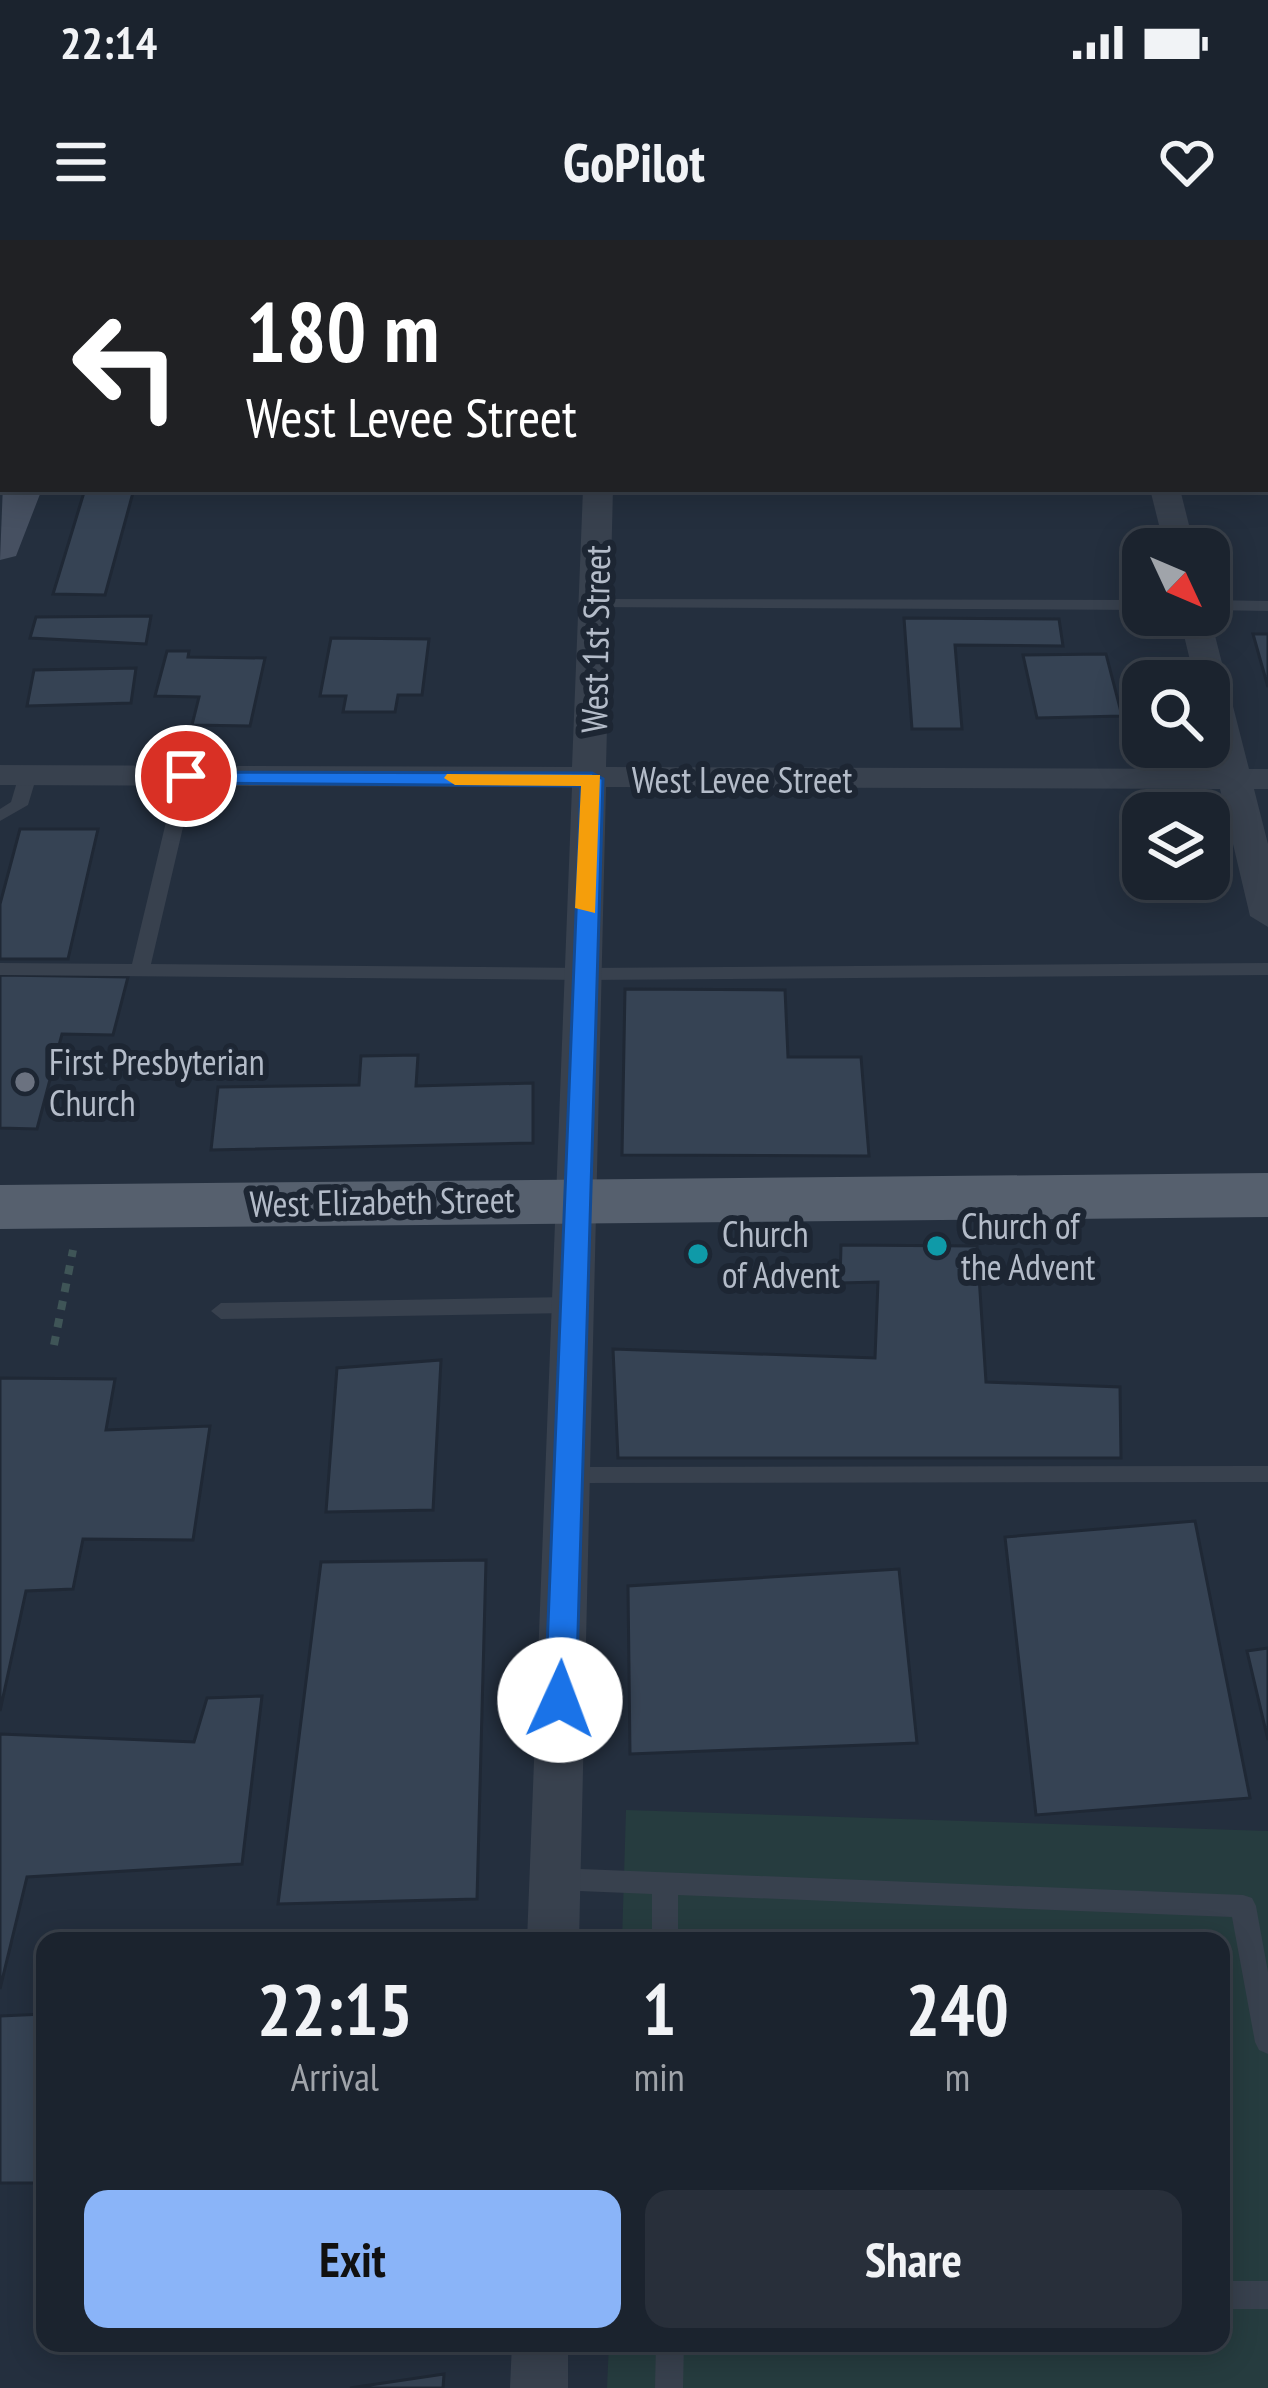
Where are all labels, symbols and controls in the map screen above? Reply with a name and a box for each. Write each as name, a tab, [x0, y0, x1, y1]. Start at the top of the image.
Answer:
text: 22:14	[60, 13, 157, 71]
text: GoPilot	[563, 127, 705, 197]
icon: menu	[48, 129, 114, 195]
icon: heart	[1154, 129, 1220, 195]
text: 180 m	[246, 276, 439, 385]
icon: left	[48, 288, 204, 444]
text: West Levee Street	[246, 382, 577, 452]
north arrow	[1122, 528, 1230, 636]
map controls	[1122, 528, 1230, 900]
street label: West 1st Street	[570, 545, 620, 733]
button: search	[1122, 660, 1230, 768]
pin	[135, 725, 237, 827]
icon: arrive	[153, 743, 219, 809]
street label: West Levee Street	[632, 756, 852, 803]
button: layers	[1122, 792, 1230, 900]
place label: First Presbyterian Church	[49, 1038, 265, 1126]
marker: First Presbyterian Church	[12, 1069, 38, 1095]
street label: West Elizabeth Street	[249, 1175, 515, 1227]
place label: Church of the Advent	[961, 1202, 1096, 1290]
place label: Church of Advent	[722, 1210, 840, 1298]
marker: Church of the Advent	[924, 1233, 950, 1259]
marker: Church of Advent	[685, 1241, 711, 1267]
position arrow	[497, 1637, 623, 1763]
text: 22:15	[257, 1962, 413, 2055]
text: 1	[642, 1962, 676, 2055]
text: 240	[906, 1962, 1009, 2055]
text: Arrival	[291, 2051, 379, 2102]
text: min	[634, 2051, 685, 2102]
text: m	[945, 2051, 970, 2102]
button: Exit	[84, 2190, 621, 2328]
button: Share	[645, 2190, 1182, 2328]

